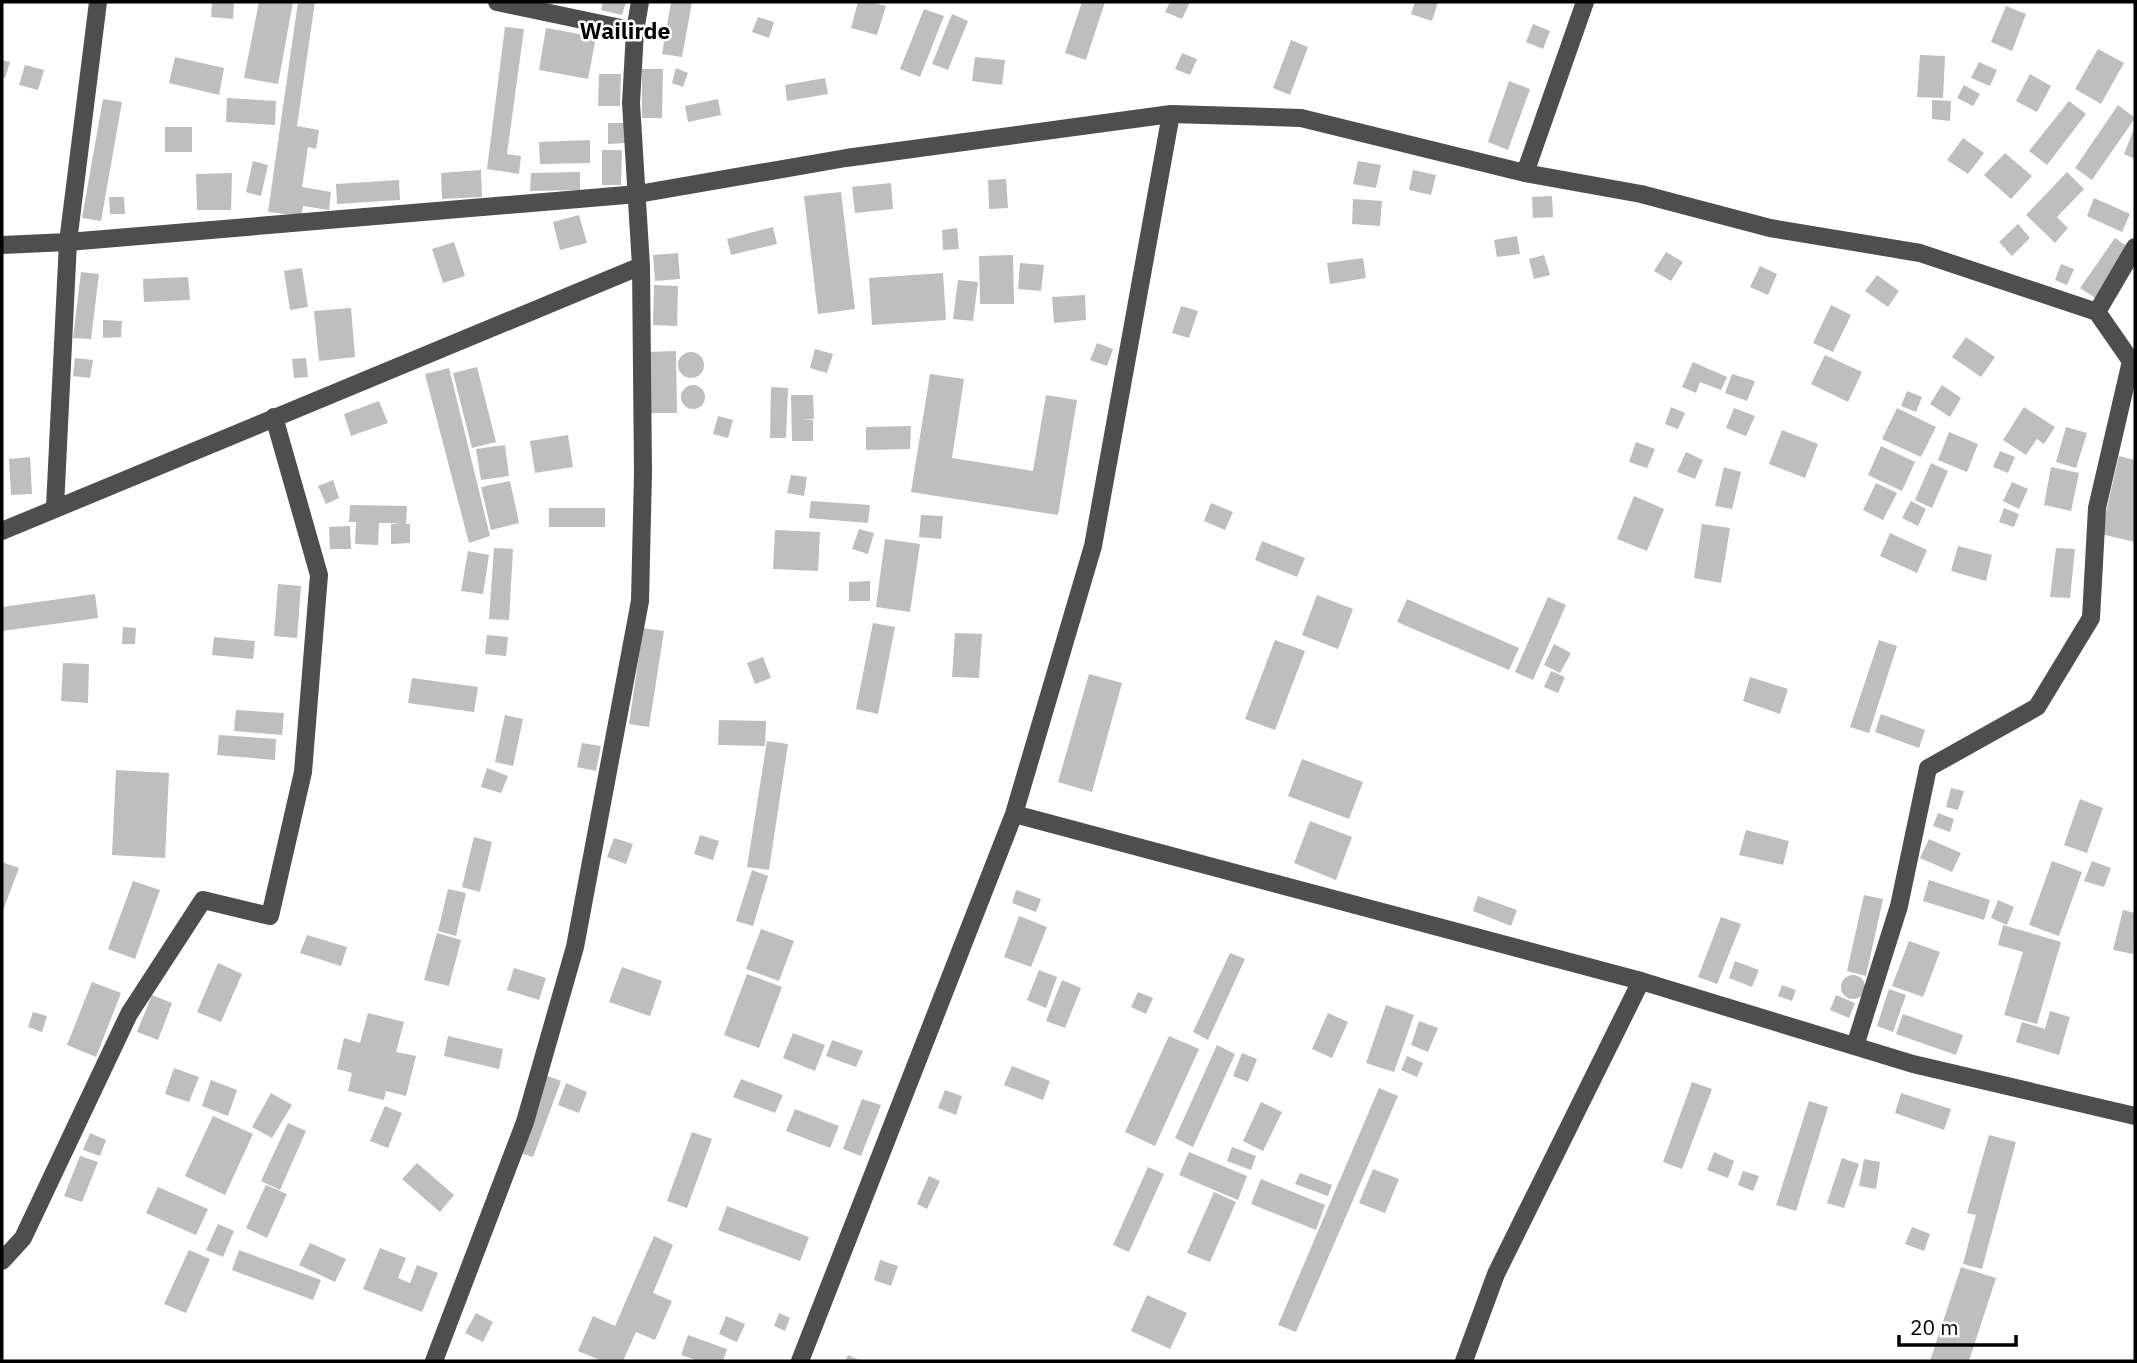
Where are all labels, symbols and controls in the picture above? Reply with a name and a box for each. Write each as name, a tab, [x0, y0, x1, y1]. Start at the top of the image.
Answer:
district label: Wailirde	[579, 15, 671, 45]
scale bar	[1899, 1304, 2016, 1348]
text: 20 m	[1910, 1313, 1959, 1341]

